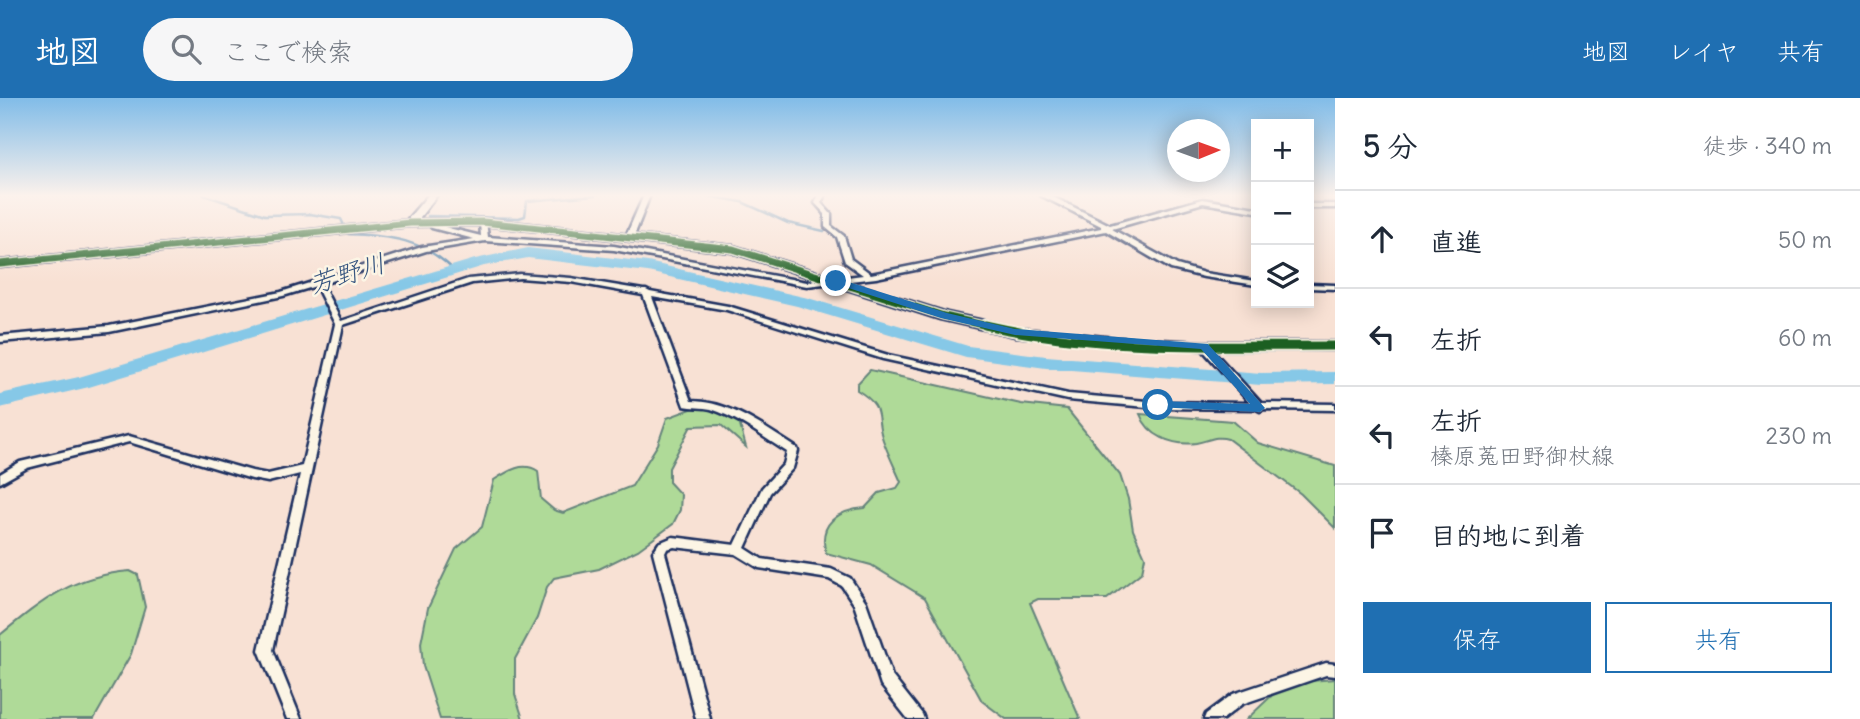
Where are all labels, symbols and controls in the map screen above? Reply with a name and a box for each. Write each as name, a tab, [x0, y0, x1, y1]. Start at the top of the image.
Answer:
search box	[143, 18, 633, 81]
text: 地図	[35, 30, 101, 72]
icon: search	[167, 30, 205, 68]
text: ここで検索	[223, 35, 353, 68]
text: 地図	[1582, 36, 1630, 66]
text: レイヤ	[1668, 36, 1739, 66]
text: 共有	[1777, 36, 1825, 66]
north arrow	[1167, 119, 1230, 182]
map controls	[1251, 119, 1314, 308]
button: +	[1251, 119, 1314, 182]
text: 5 分	[1363, 127, 1417, 165]
text: 徒歩 · 340 m	[1703, 131, 1832, 160]
button: −	[1251, 182, 1314, 245]
icon: ahead	[1363, 220, 1401, 258]
text: 直進	[1430, 225, 1482, 258]
text: 50 m	[1778, 225, 1832, 254]
button: layers	[1251, 245, 1314, 308]
water label: 芳野川	[305, 246, 389, 300]
route end	[820, 265, 851, 296]
icon: left	[1363, 318, 1401, 356]
text: 左折	[1430, 323, 1482, 356]
text: 60 m	[1778, 323, 1832, 352]
route start	[1142, 389, 1173, 420]
text: 左折	[1430, 404, 1482, 437]
icon: left	[1363, 416, 1401, 454]
text: 230 m	[1766, 421, 1832, 450]
text: 榛原菟田野御杖線	[1430, 441, 1614, 470]
icon: arrive	[1363, 514, 1401, 552]
text: 目的地に到着	[1430, 519, 1586, 552]
button: 保存	[1363, 602, 1591, 673]
button: 共有	[1605, 602, 1832, 673]

